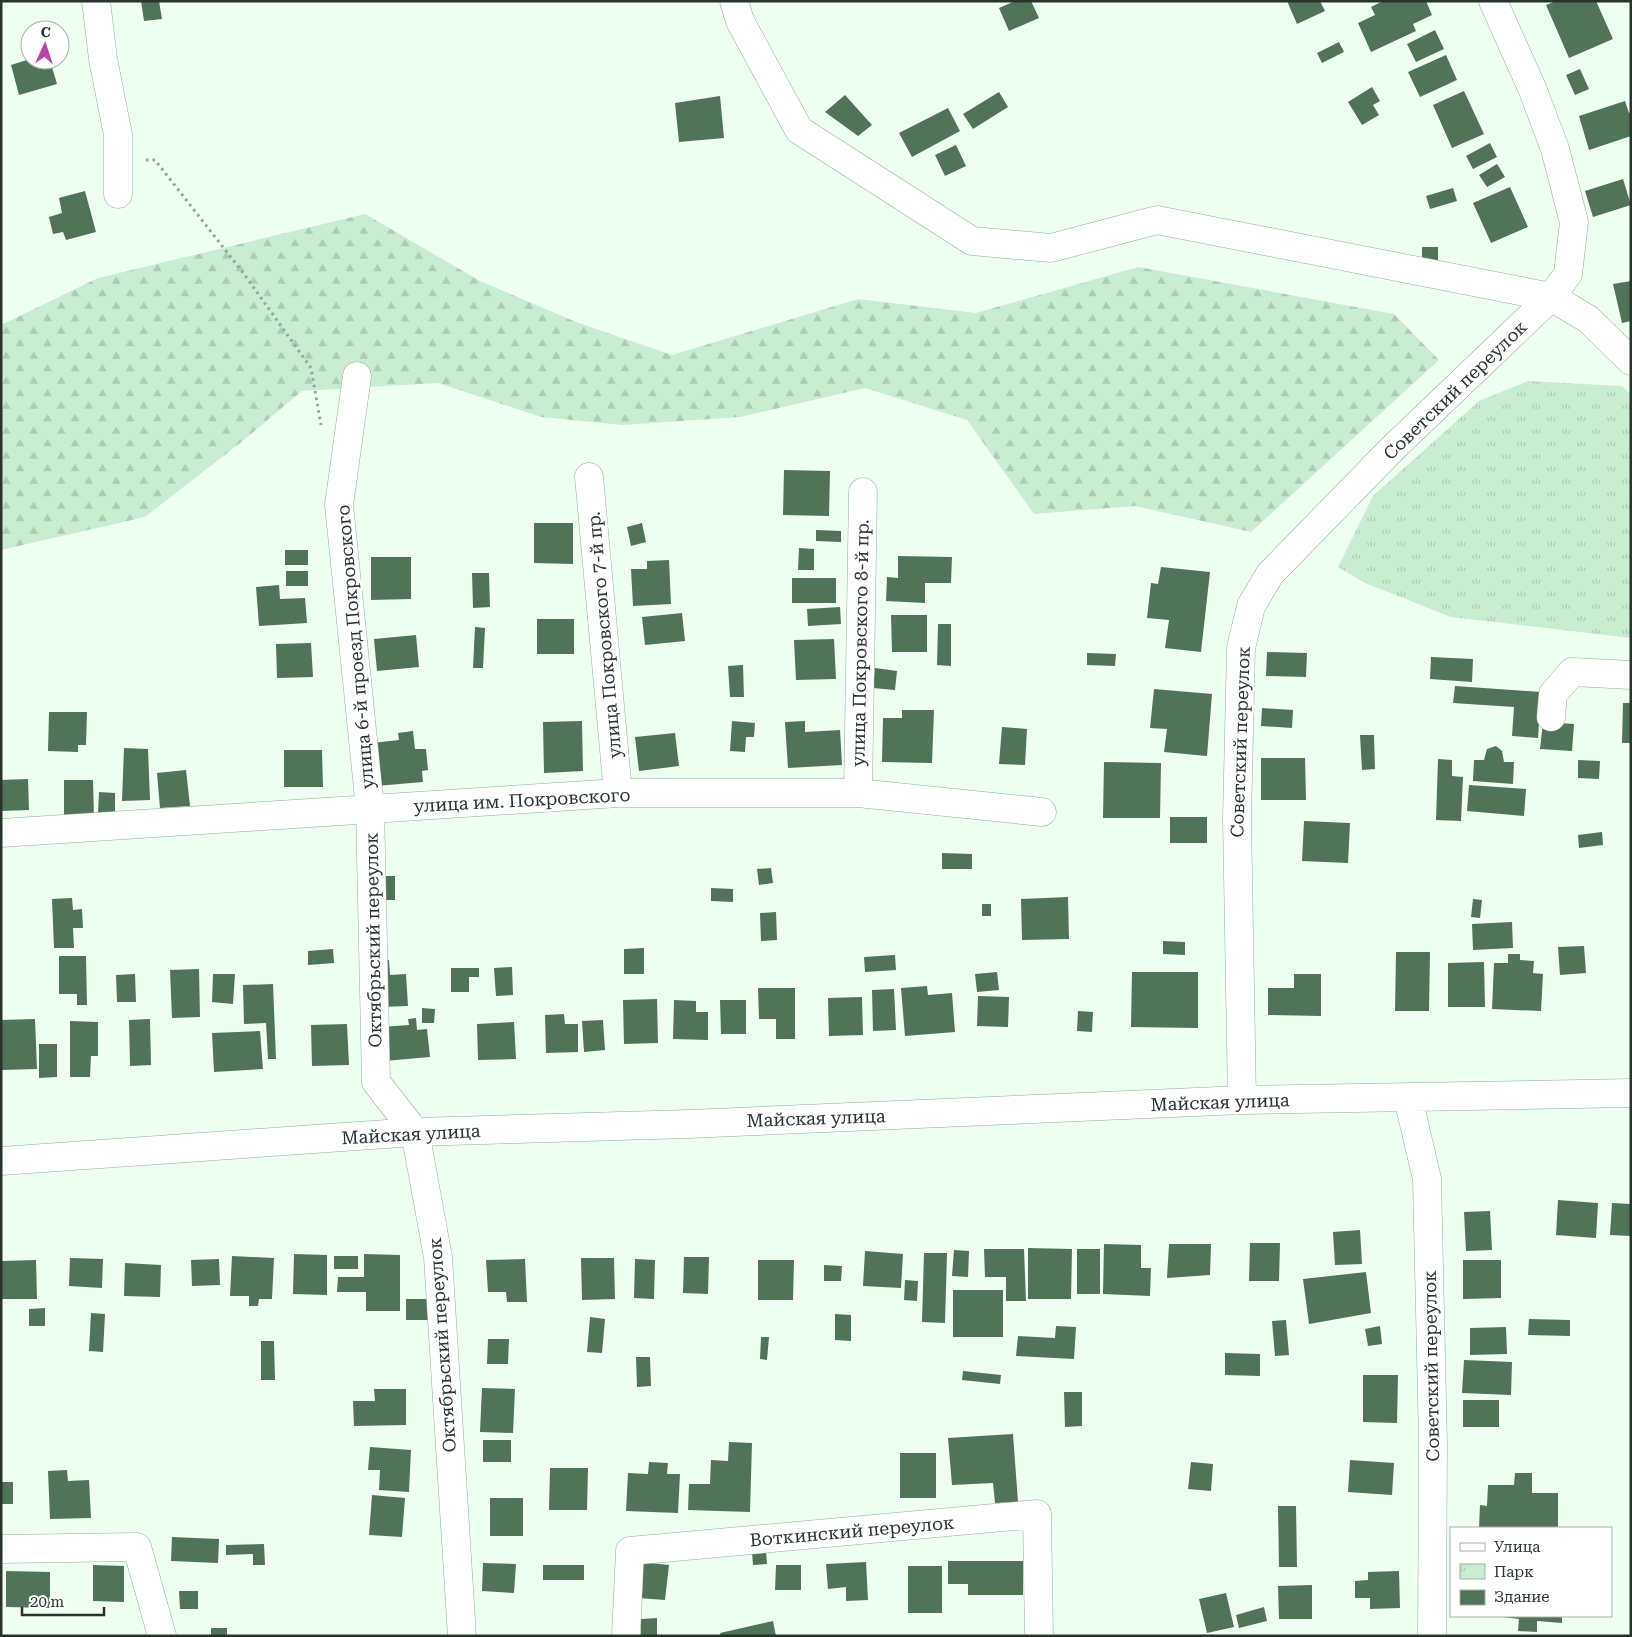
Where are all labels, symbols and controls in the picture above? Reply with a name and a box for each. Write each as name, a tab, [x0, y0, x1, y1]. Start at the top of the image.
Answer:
north arrow	[20, 20, 70, 70]
text: С	[40, 24, 51, 40]
street label: Советский переулок	[1379, 316, 1531, 464]
street label: улица 6-й проезд Покровского	[332, 504, 378, 790]
street label: улица Покровского 7-й пр.	[583, 511, 625, 759]
street label: улица Покровского 8-й пр.	[847, 519, 873, 767]
street label: Советский переулок	[1226, 646, 1254, 838]
street label: улица им. Покровского	[413, 784, 631, 816]
street label: Октябрьский переулок	[361, 832, 385, 1048]
street label: Майская улица	[1150, 1089, 1290, 1115]
street label: Майская улица	[746, 1105, 886, 1131]
street label: Майская улица	[341, 1120, 481, 1148]
street label: Октябрьский переулок	[424, 1237, 460, 1453]
street label: Советский переулок	[1419, 1270, 1443, 1462]
street label: Воткинский переулок	[749, 1512, 955, 1550]
legend	[1450, 1527, 1612, 1617]
text: Улица	[1494, 1538, 1540, 1556]
text: Парк	[1494, 1563, 1534, 1581]
scale bar	[22, 1584, 105, 1616]
text: Здание	[1494, 1588, 1550, 1606]
text: 20 m	[30, 1593, 65, 1611]

